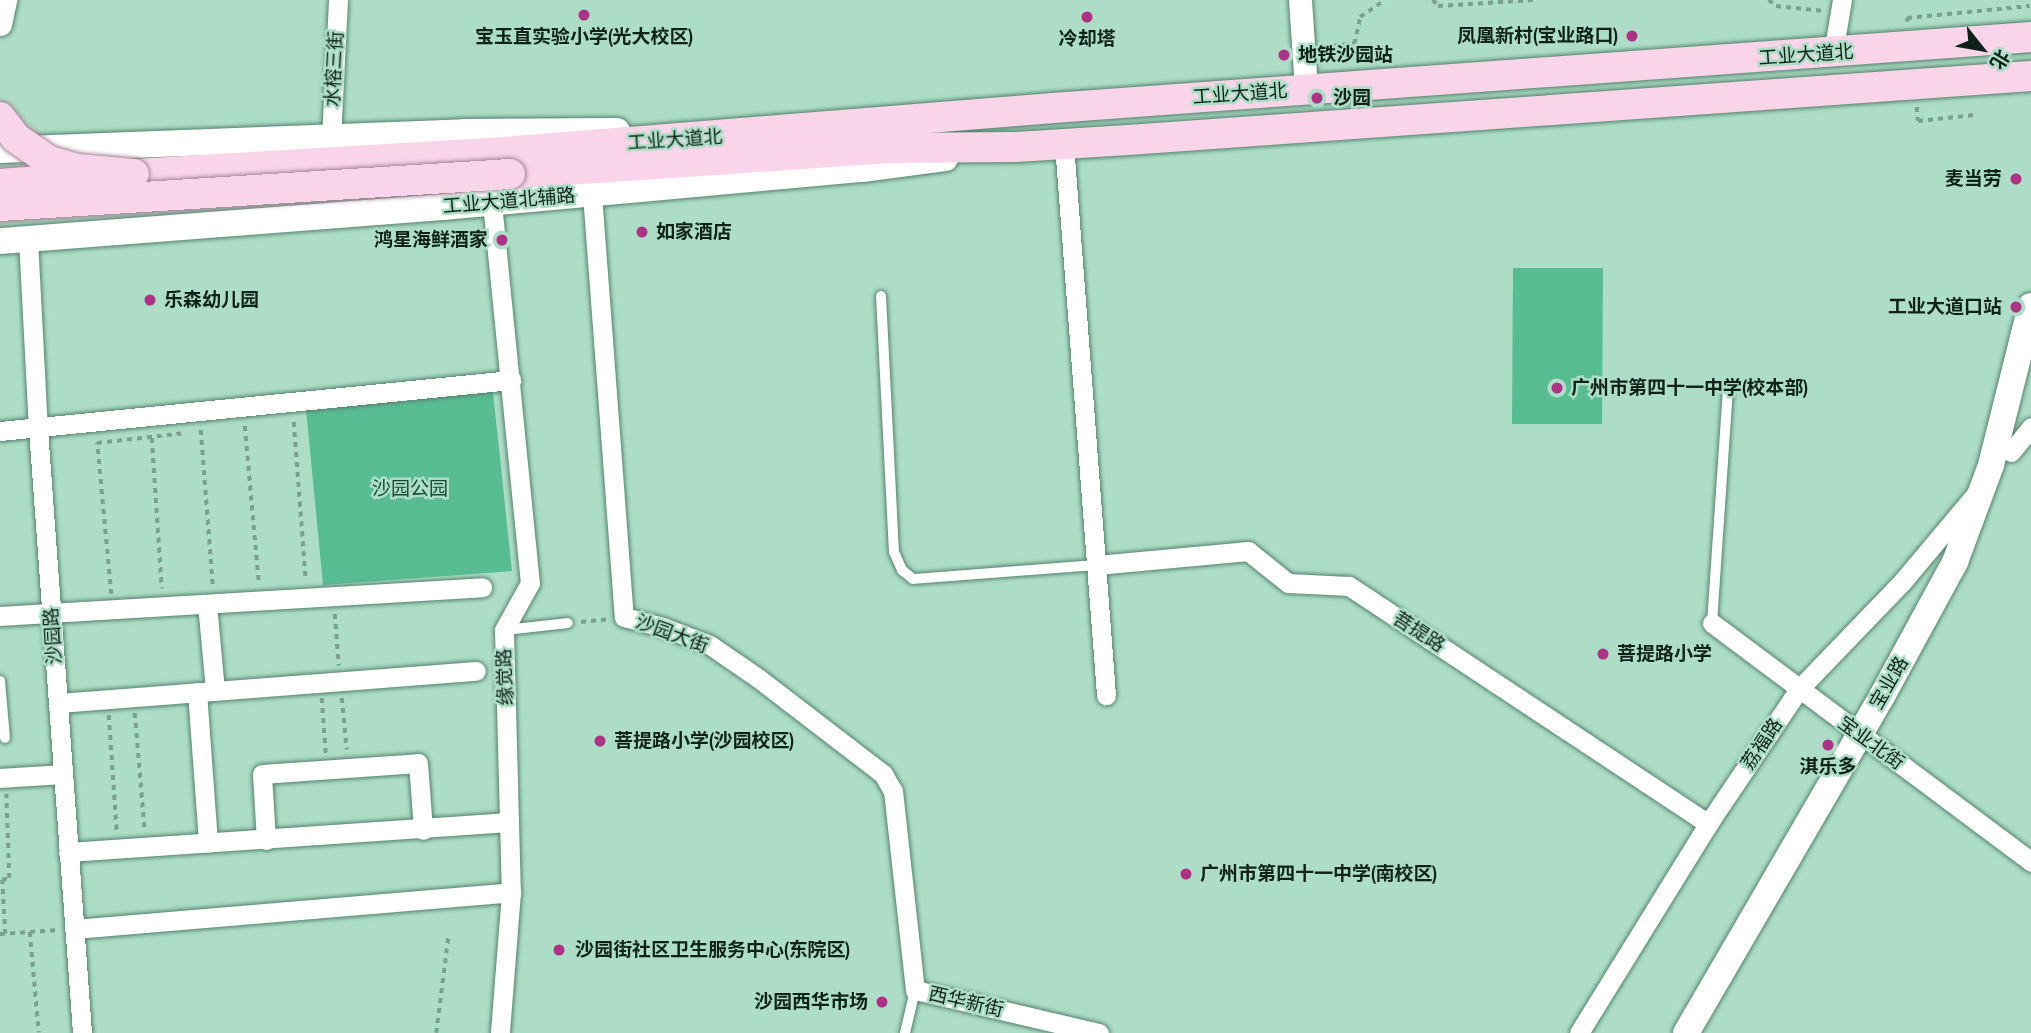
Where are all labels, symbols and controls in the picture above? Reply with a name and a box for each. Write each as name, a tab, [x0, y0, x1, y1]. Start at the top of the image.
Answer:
marker: 宝玉直实验小学(光大校区)	[576, 7, 592, 23]
marker: 冷却塔	[1079, 9, 1095, 25]
north arrow	[1947, 14, 2017, 84]
place label: 凤凰新村(宝业路口)	[1457, 25, 1618, 47]
place label: 宝玉直实验小学(光大校区)	[475, 26, 693, 48]
place label: 冷却塔	[1059, 28, 1115, 50]
marker: 凤凰新村(宝业路口)	[1624, 28, 1640, 44]
street label: 水榕三街	[321, 30, 347, 108]
street label: 工业大道北	[1758, 40, 1854, 70]
place label: 地铁沙园站	[1298, 44, 1393, 66]
text: 北	[1986, 46, 2014, 74]
marker: 地铁沙园站	[1276, 47, 1292, 63]
street label: 工业大道北	[1192, 79, 1288, 109]
place label: 沙园	[1333, 87, 1371, 109]
marker: 沙园	[1307, 88, 1327, 108]
street label: 工业大道北	[627, 125, 723, 155]
place label: 麦当劳	[1945, 168, 2002, 190]
marker: 麦当劳	[2008, 171, 2024, 187]
street label: 工业大道北辅路	[442, 184, 576, 218]
place label: 如家酒店	[656, 221, 732, 243]
marker: 如家酒店	[634, 224, 650, 240]
place label: 鸿星海鲜酒家	[374, 229, 488, 251]
marker: 鸿星海鲜酒家	[494, 232, 510, 248]
place label: 乐森幼儿园	[164, 289, 259, 311]
marker: 乐森幼儿园	[142, 292, 158, 308]
place label: 工业大道口站	[1888, 296, 2002, 318]
marker: 工业大道口站	[2008, 299, 2024, 315]
place label: 广州市第四十一中学(校本部)	[1571, 377, 1808, 399]
marker: 广州市第四十一中学(校本部)	[1549, 380, 1565, 396]
park label: 沙园公园	[372, 478, 448, 500]
street label: 沙园路	[40, 607, 66, 665]
street label: 菩提路	[1389, 607, 1449, 657]
street label: 沙园大街	[632, 610, 712, 658]
place label: 菩提路小学	[1617, 643, 1712, 665]
marker: 菩提路小学	[1595, 646, 1611, 662]
street label: 缘觉路	[493, 648, 517, 706]
street label: 宝业路	[1865, 653, 1913, 713]
street label: 宝业北街	[1834, 711, 1908, 775]
street label: 荔福路	[1737, 714, 1787, 774]
place label: 菩提路小学(沙园校区)	[614, 730, 794, 752]
marker: 菩提路小学(沙园校区)	[592, 733, 608, 749]
marker: 淇乐多	[1820, 737, 1836, 753]
place label: 淇乐多	[1800, 756, 1856, 778]
place label: 广州市第四十一中学(南校区)	[1200, 863, 1437, 885]
marker: 广州市第四十一中学(南校区)	[1178, 866, 1194, 882]
place label: 沙园街社区卫生服务中心(东院区)	[575, 939, 850, 961]
marker: 沙园街社区卫生服务中心(东院区)	[549, 940, 569, 960]
street label: 西华新街	[926, 982, 1006, 1022]
place label: 沙园西华市场	[754, 991, 868, 1013]
marker: 沙园西华市场	[874, 994, 890, 1010]

